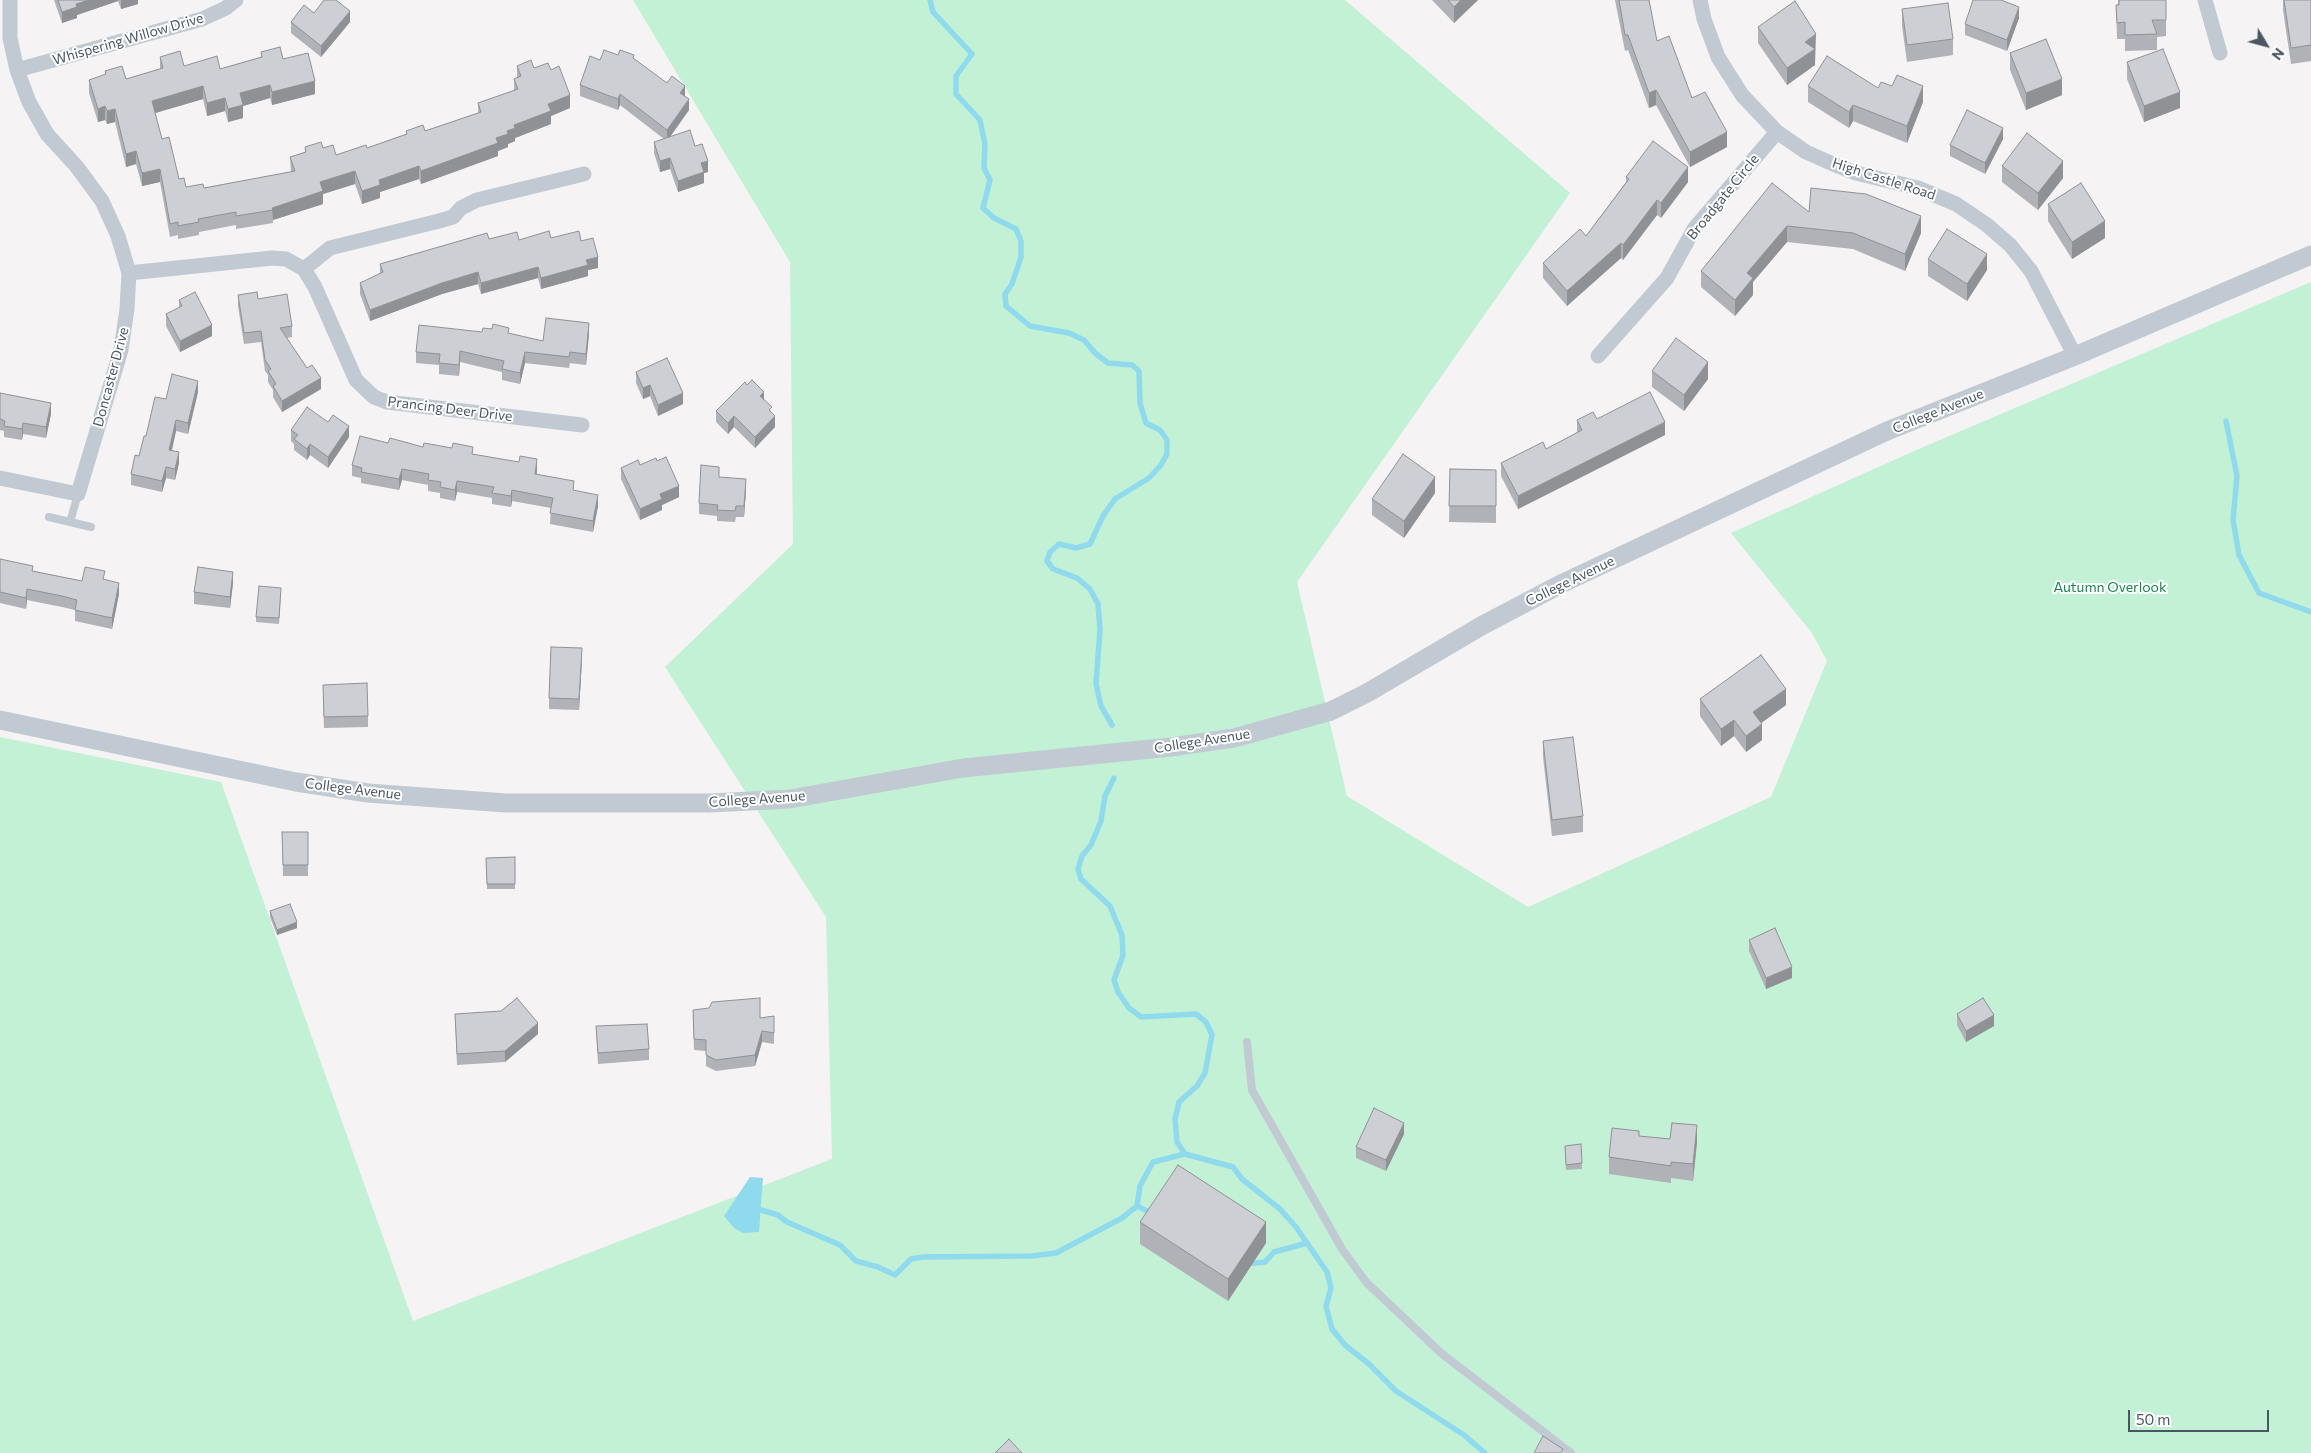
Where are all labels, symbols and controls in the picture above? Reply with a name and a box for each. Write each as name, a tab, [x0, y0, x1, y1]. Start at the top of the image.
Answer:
street label: Whispering Willow Drive	[51, 9, 205, 69]
north arrow	[2241, 20, 2291, 70]
text: N	[2268, 45, 2288, 64]
street label: Broadgate Circle	[1683, 151, 1763, 243]
street label: High Castle Road	[1830, 154, 1938, 204]
street label: Doncaster Drive	[90, 325, 132, 429]
street label: College Avenue	[1890, 385, 1986, 437]
street label: Prancing Deer Drive	[387, 393, 513, 425]
street label: College Avenue	[1523, 552, 1617, 610]
park label: Autumn Overlook	[2053, 579, 2167, 595]
street label: College Avenue	[1153, 725, 1251, 757]
street label: College Avenue	[304, 775, 402, 803]
street label: College Avenue	[708, 787, 806, 811]
scale bar	[2131, 1400, 2272, 1432]
text: 50 m	[2136, 1410, 2170, 1428]

